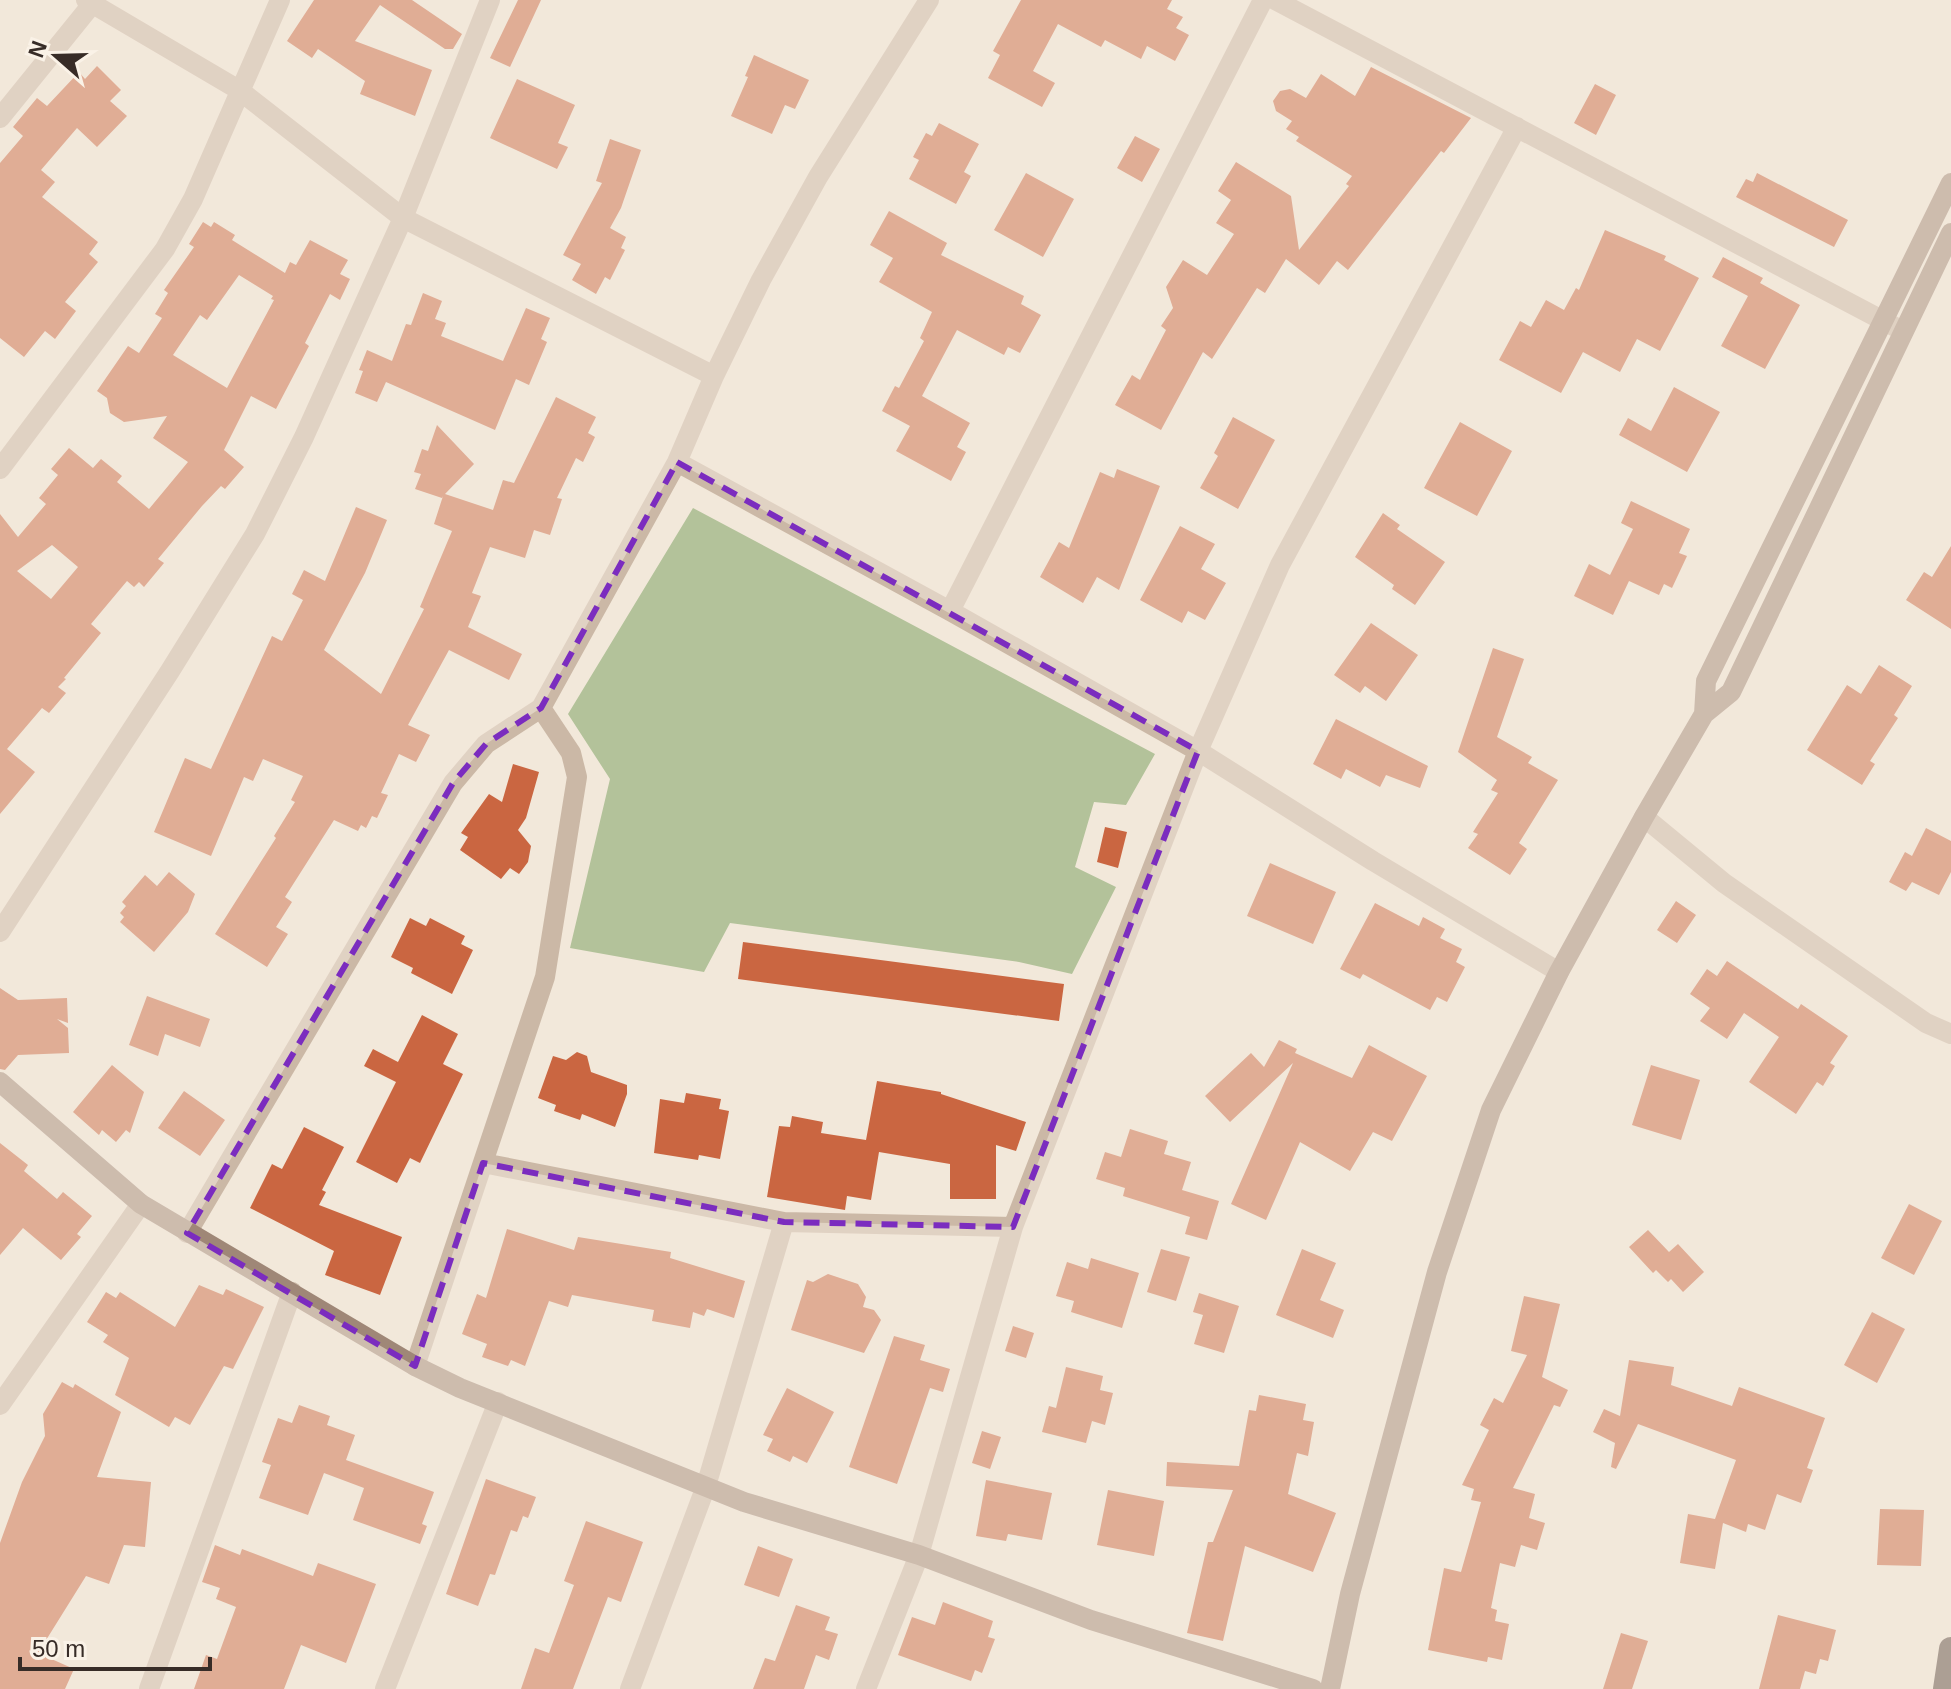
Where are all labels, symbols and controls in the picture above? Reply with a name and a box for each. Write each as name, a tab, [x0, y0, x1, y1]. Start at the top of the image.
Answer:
north arrow	[16, 16, 96, 96]
text: N	[23, 38, 52, 61]
scale bar	[20, 1621, 210, 1671]
text: 50 m	[32, 1635, 85, 1662]

